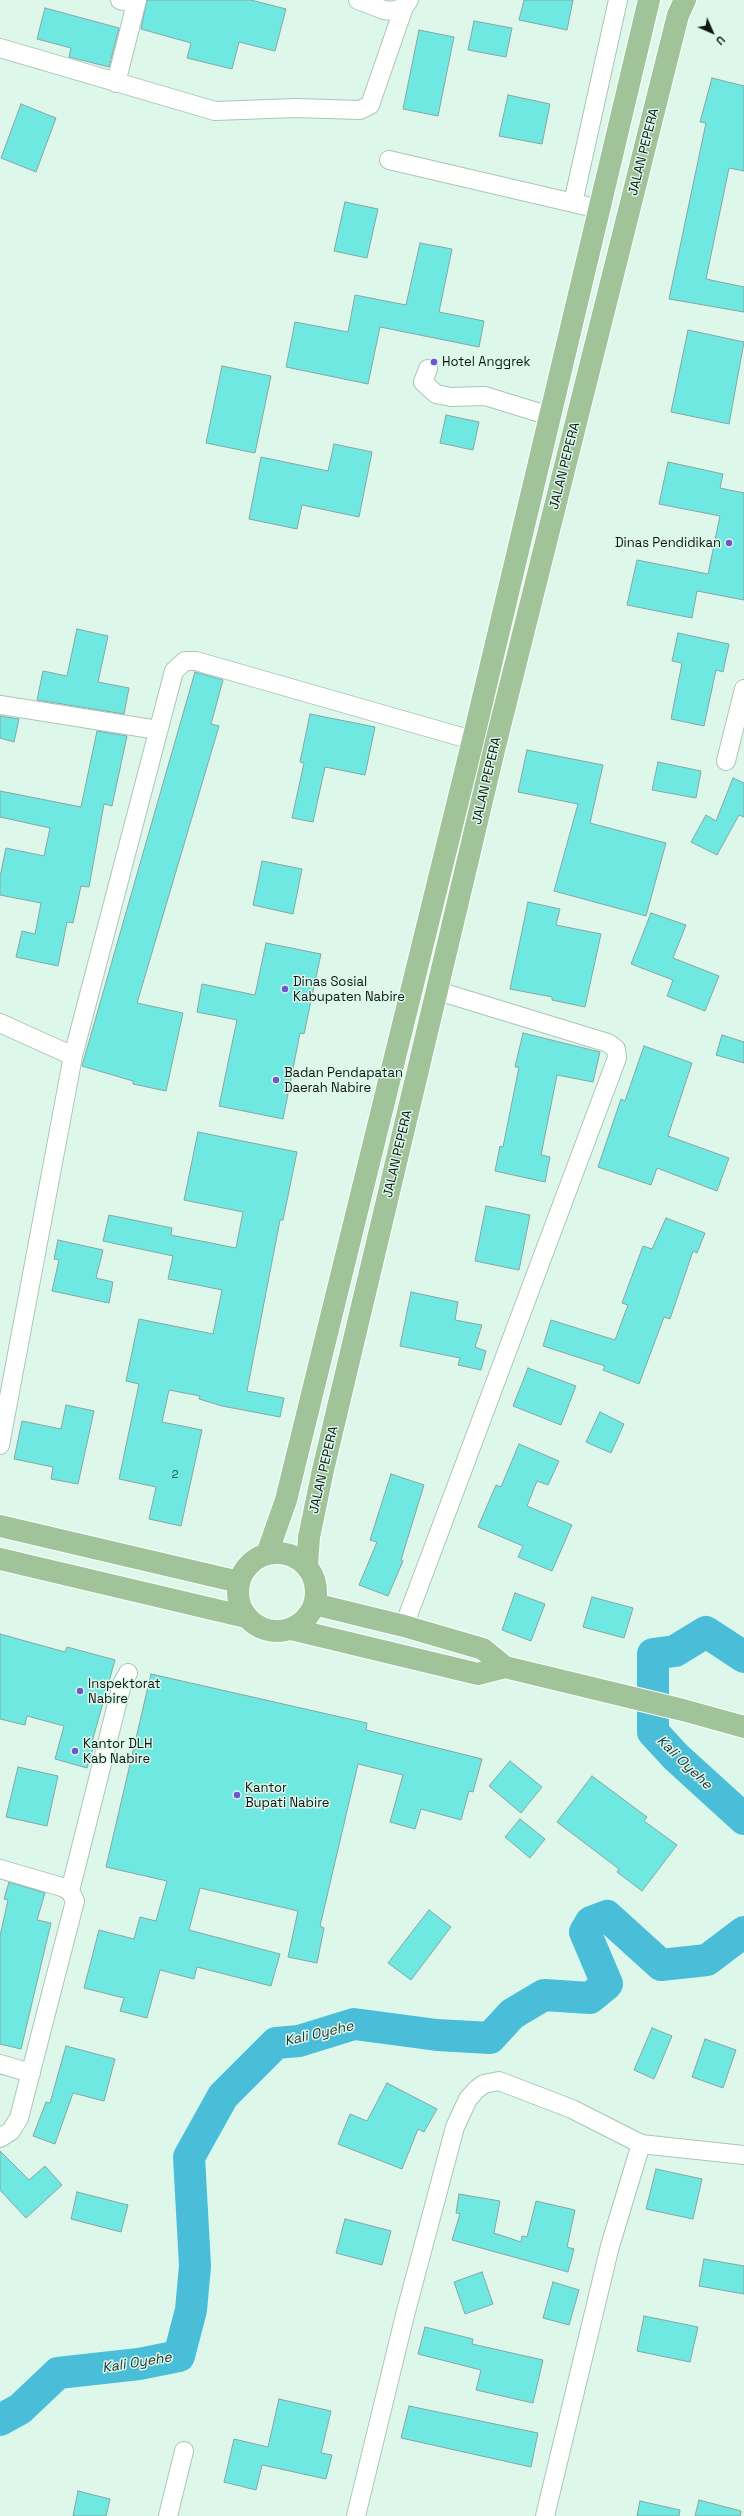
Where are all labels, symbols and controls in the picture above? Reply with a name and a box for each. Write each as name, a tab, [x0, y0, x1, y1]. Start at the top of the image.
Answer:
north arrow	[692, 12, 732, 52]
text: U	[713, 33, 728, 48]
street label: JALAN PEPERA	[626, 107, 662, 197]
place label: Hotel Anggrek	[442, 354, 530, 370]
marker: Hotel Anggrek	[429, 357, 439, 367]
street label: JALAN PEPERA	[547, 421, 583, 511]
place label: Dinas Pendidikan	[615, 535, 721, 551]
marker: Dinas Pendidikan	[724, 538, 734, 548]
street label: JALAN PEPERA	[469, 736, 505, 826]
place label: Dinas Sosial Kabupaten Nabire	[293, 974, 405, 1005]
marker: Dinas Sosial Kabupaten Nabire	[280, 984, 290, 994]
place label: Badan Pendapatan Daerah Nabire	[284, 1065, 403, 1096]
marker: Badan Pendapatan Daerah Nabire	[271, 1075, 281, 1085]
street label: JALAN PEPERA	[380, 1109, 416, 1199]
street label: JALAN PEPERA	[306, 1425, 342, 1515]
house number: 2	[172, 1468, 178, 1482]
place label: Inspektorat Nabire	[88, 1676, 161, 1707]
marker: Inspektorat Nabire	[75, 1686, 85, 1696]
water label: Kali Oyehe	[653, 1733, 715, 1793]
place label: Kantor DLH Kab Nabire	[83, 1736, 152, 1767]
marker: Kantor DLH Kab Nabire	[70, 1746, 80, 1756]
place label: Kantor Bupati Nabire	[245, 1780, 330, 1811]
marker: Kantor Bupati Nabire	[232, 1790, 242, 1800]
water label: Kali Oyehe	[283, 2018, 355, 2050]
water label: Kali Oyehe	[101, 2349, 173, 2377]

